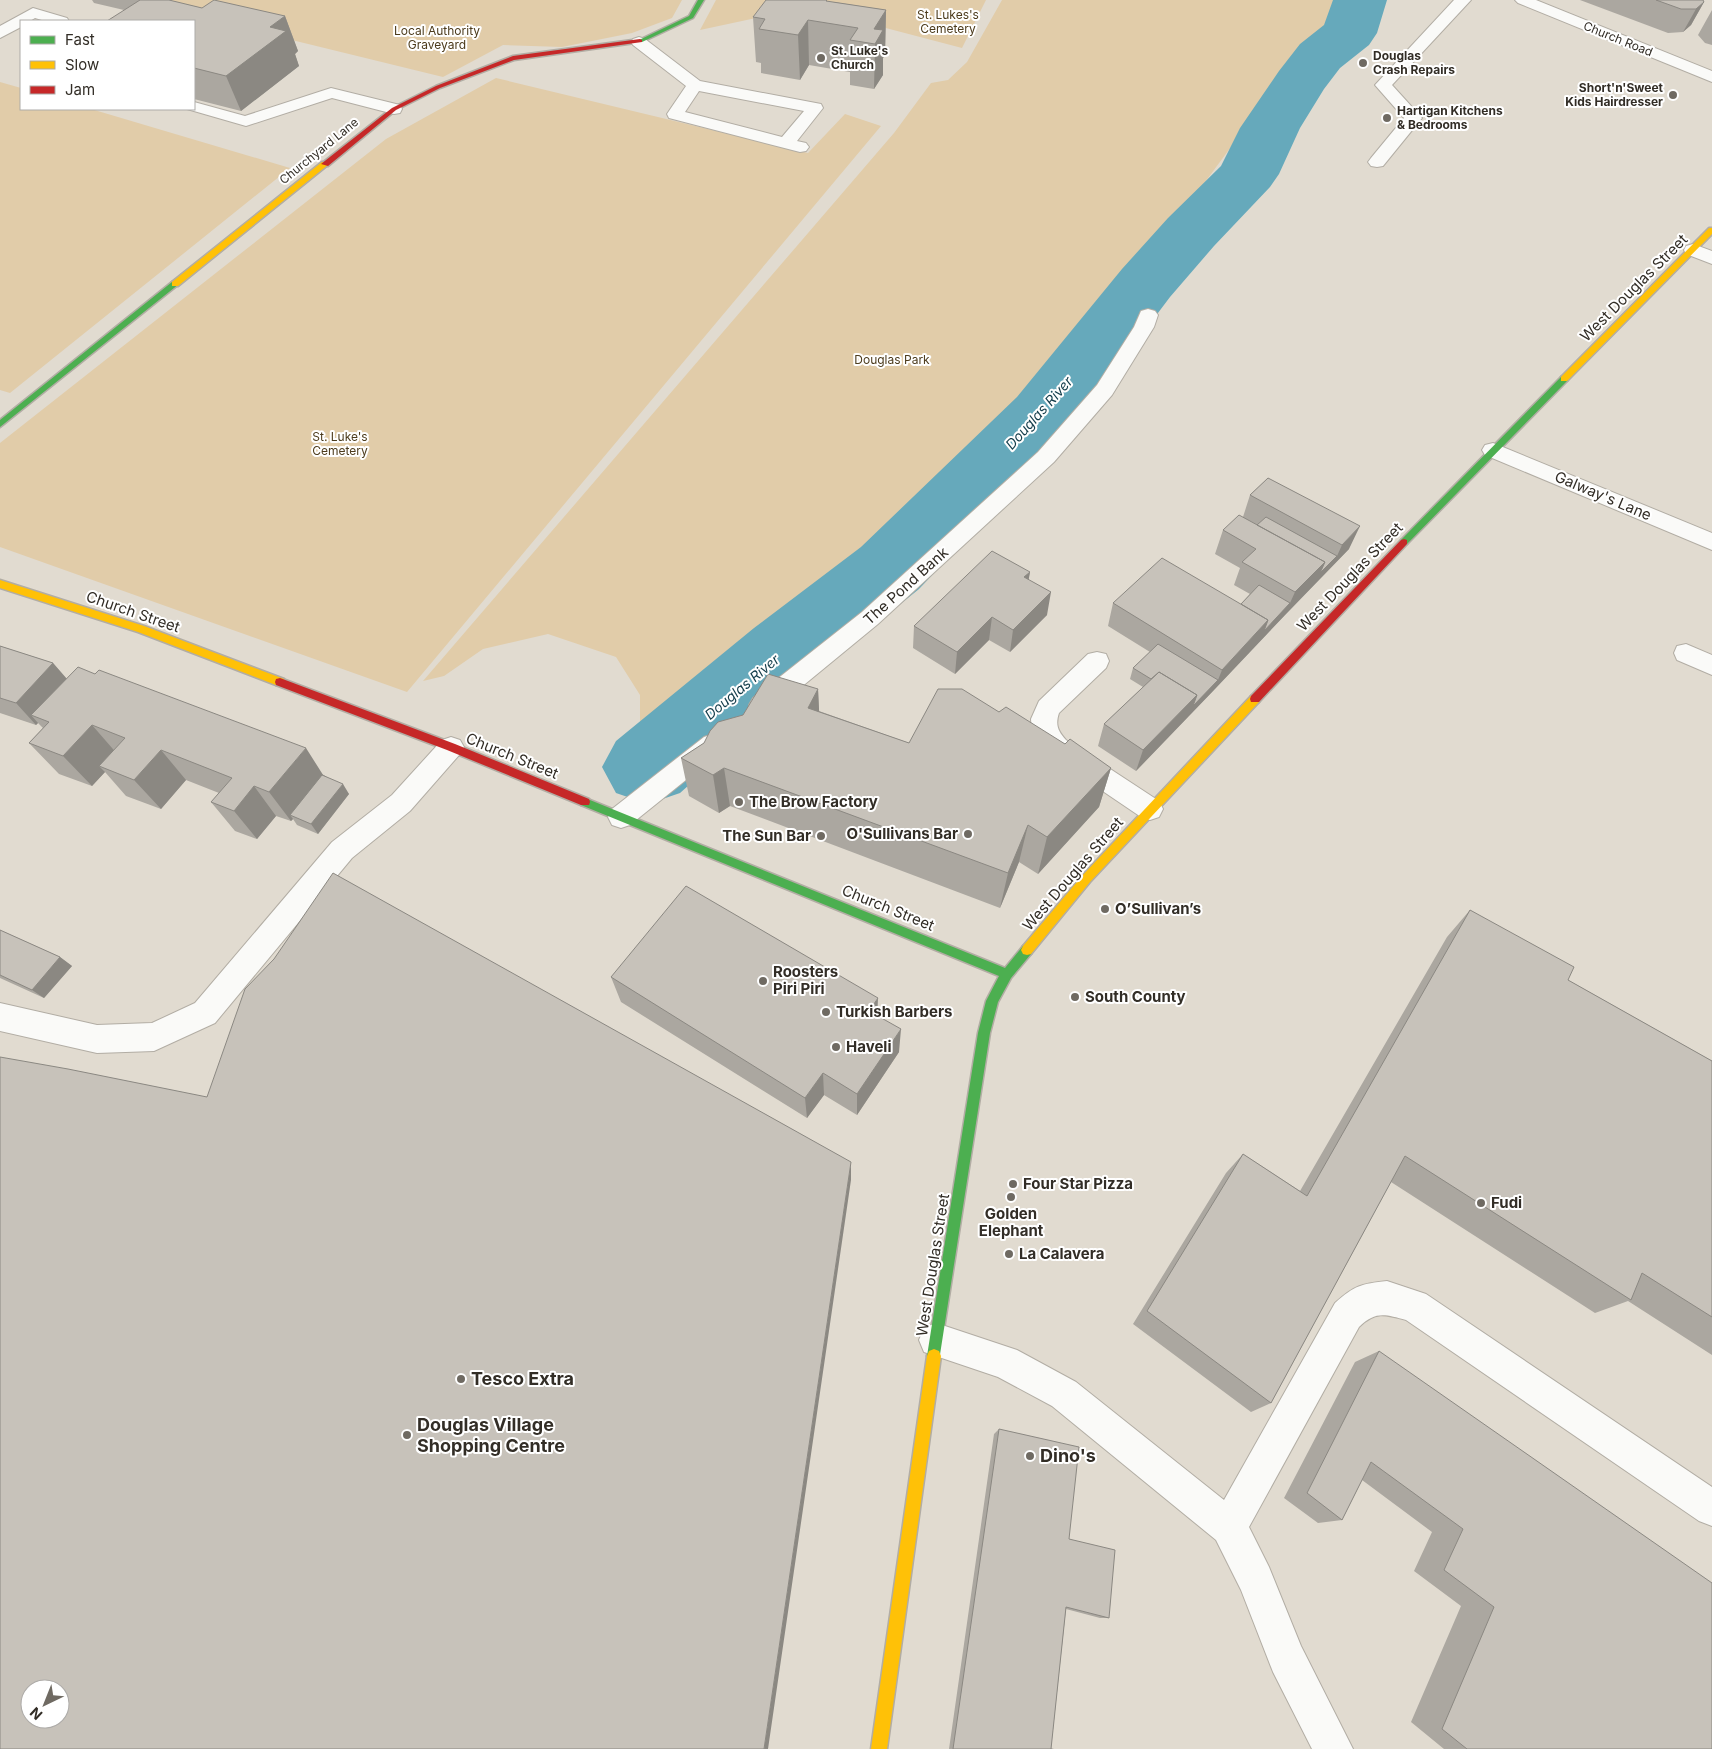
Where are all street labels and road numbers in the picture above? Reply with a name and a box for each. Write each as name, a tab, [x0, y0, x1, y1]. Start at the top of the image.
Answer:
street label: Church Road	[1581, 18, 1655, 59]
street label: Churchyard Lane	[276, 114, 361, 187]
street label: West Douglas Street	[1576, 230, 1691, 345]
street label: Galway's Lane	[1552, 467, 1654, 524]
street label: West Douglas Street	[1293, 518, 1407, 635]
street label: The Pond Bank	[859, 542, 953, 629]
street label: Church Street	[84, 587, 183, 637]
street label: Church Street	[463, 728, 561, 783]
street label: West Douglas Street	[1018, 813, 1127, 934]
street label: Church Street	[839, 880, 937, 935]
street label: West Douglas Street	[912, 1192, 953, 1338]

